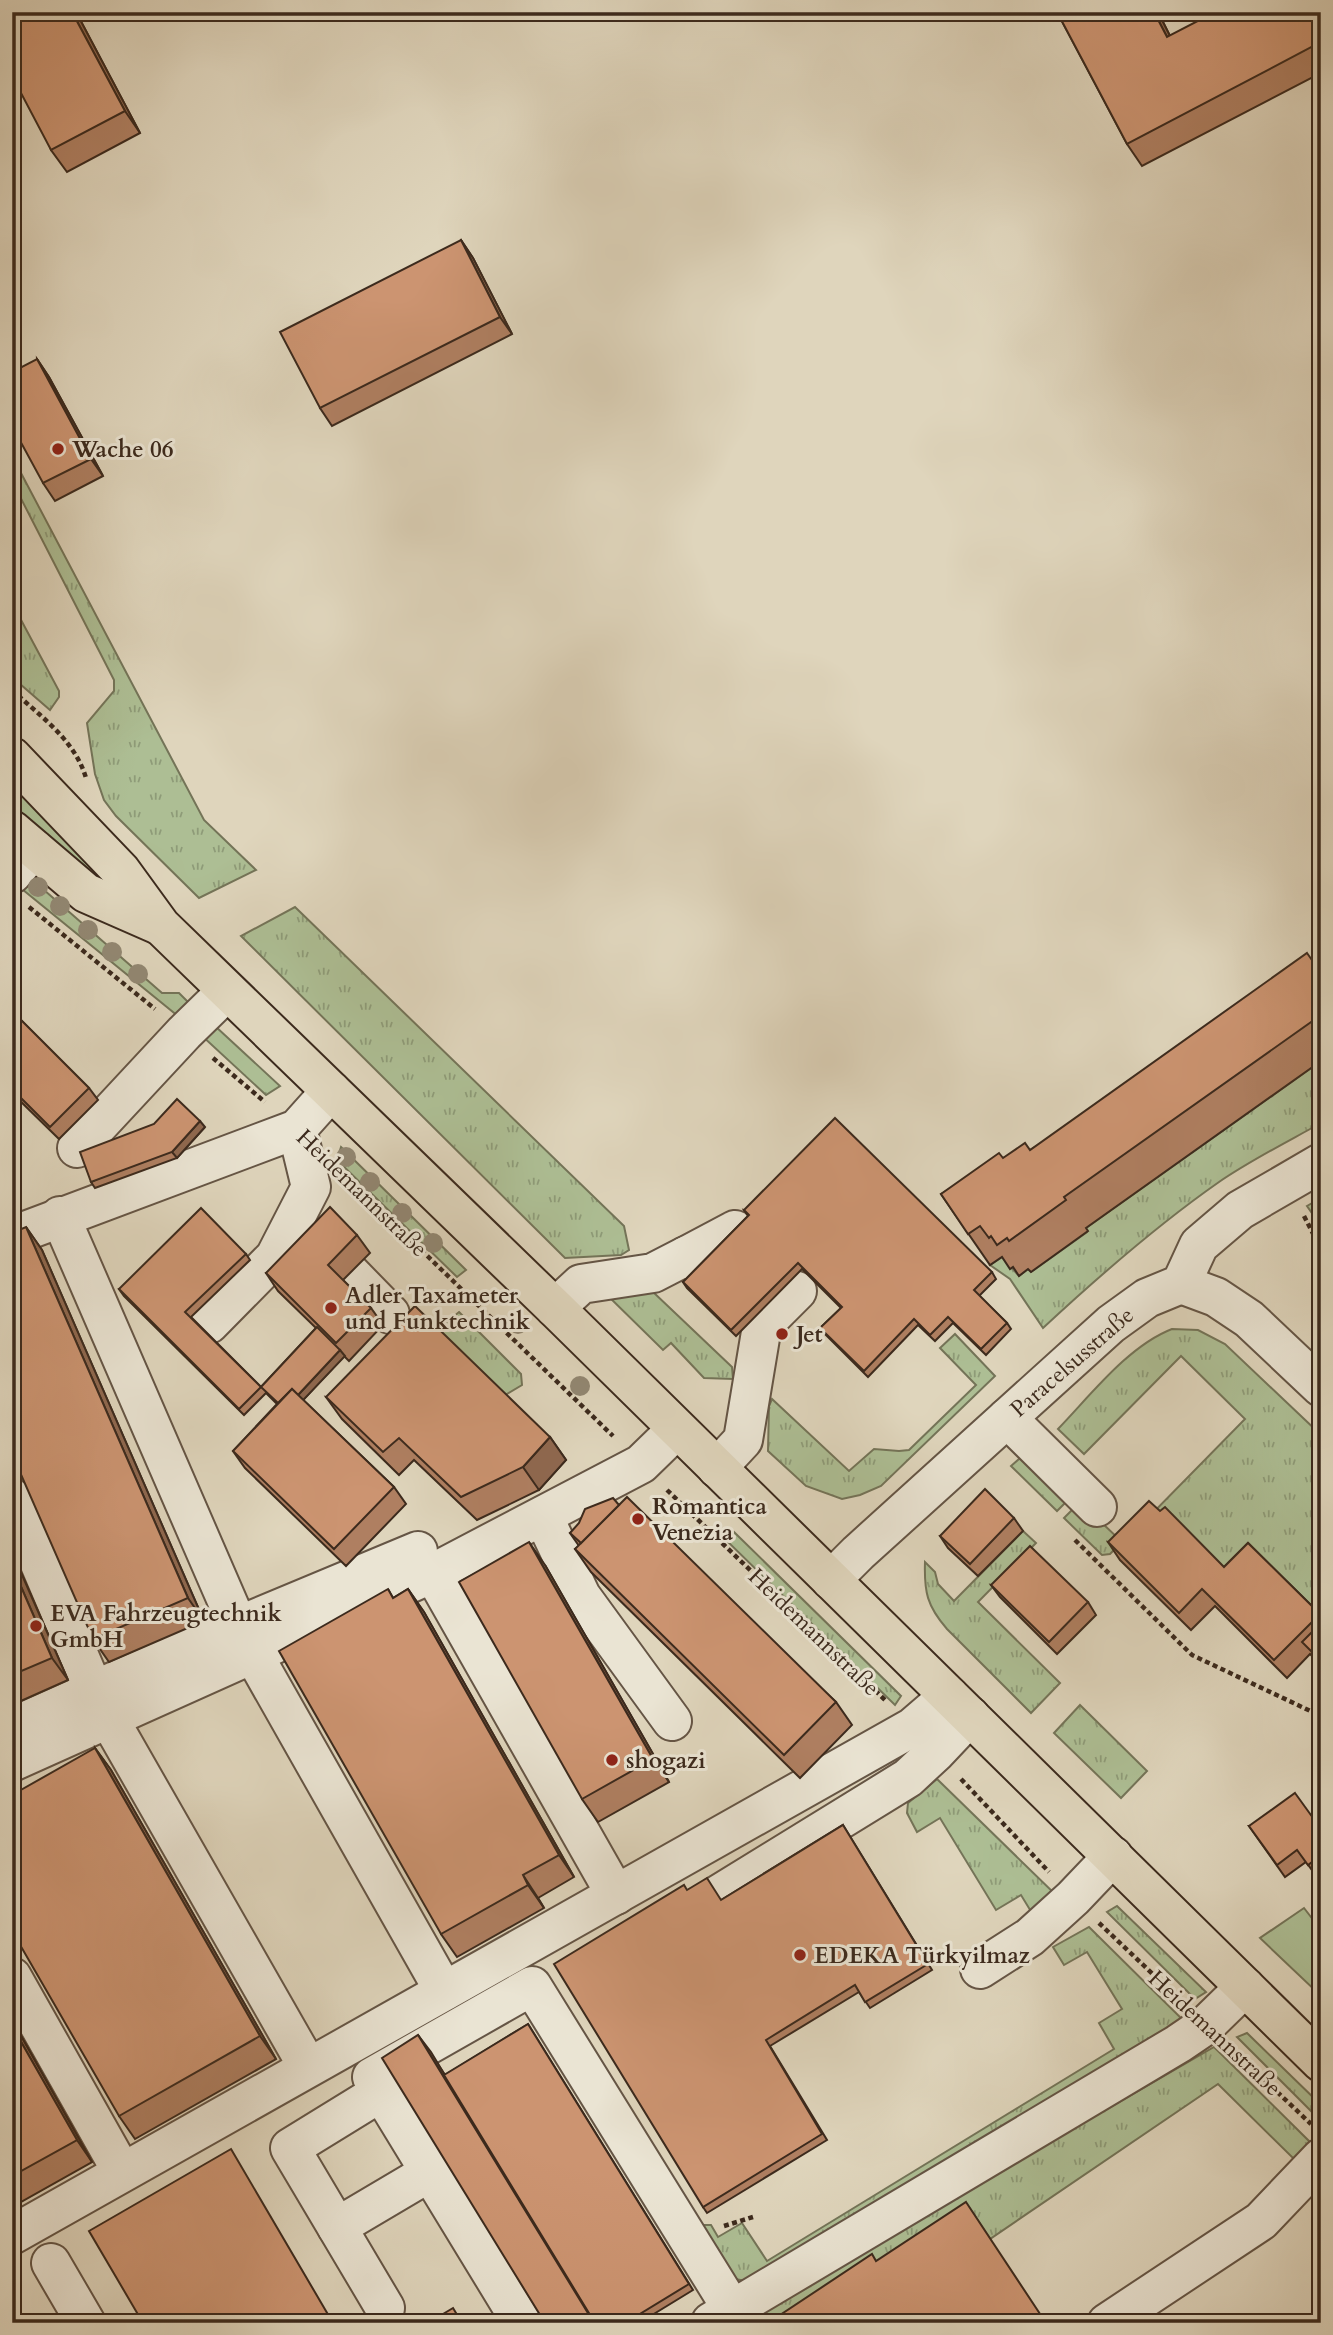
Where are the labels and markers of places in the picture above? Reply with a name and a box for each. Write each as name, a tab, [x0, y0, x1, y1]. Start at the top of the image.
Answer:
place label: Wache 06	[71, 434, 174, 465]
marker: Wache 06	[50, 441, 66, 457]
place label: Adler Taxameter und Funktechnik	[345, 1280, 531, 1337]
marker: Adler Taxameter und Funktechnik	[323, 1300, 339, 1316]
place label: Jet	[793, 1319, 823, 1350]
marker: Jet	[774, 1326, 790, 1342]
place label: Romantica Venezia	[652, 1491, 767, 1548]
marker: Romantica Venezia	[630, 1511, 646, 1527]
place label: EVA Fahrzeugtechnik GmbH	[50, 1598, 282, 1655]
marker: EVA Fahrzeugtechnik GmbH	[28, 1618, 44, 1634]
place label: shogazi	[626, 1745, 706, 1776]
marker: shogazi	[604, 1752, 620, 1768]
place label: EDEKA Türkyilmaz	[814, 1940, 1030, 1971]
marker: EDEKA Türkyilmaz	[792, 1947, 808, 1963]

